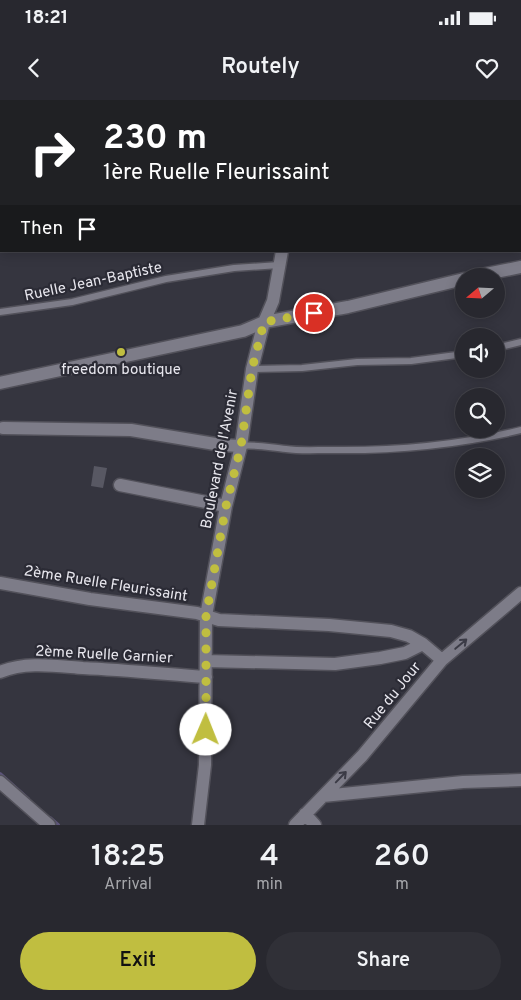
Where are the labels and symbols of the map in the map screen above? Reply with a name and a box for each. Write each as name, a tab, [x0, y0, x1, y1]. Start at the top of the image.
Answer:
street label: Ruelle Jean-Baptiste	[23, 259, 164, 306]
north arrow	[455, 268, 505, 318]
pin	[293, 292, 335, 334]
marker: freedom boutique	[115, 346, 127, 358]
place label: freedom boutique	[61, 361, 181, 380]
street label: Boulevard de l'Avenir	[198, 388, 243, 531]
street label: 2ème Ruelle Fleurissaint	[23, 562, 189, 607]
one-way arrow	[455, 638, 468, 649]
street label: 2ème Ruelle Garnier	[35, 642, 173, 669]
street label: Rue du Jour	[360, 658, 426, 733]
position arrow	[179, 703, 231, 755]
one-way arrow	[335, 771, 347, 783]

